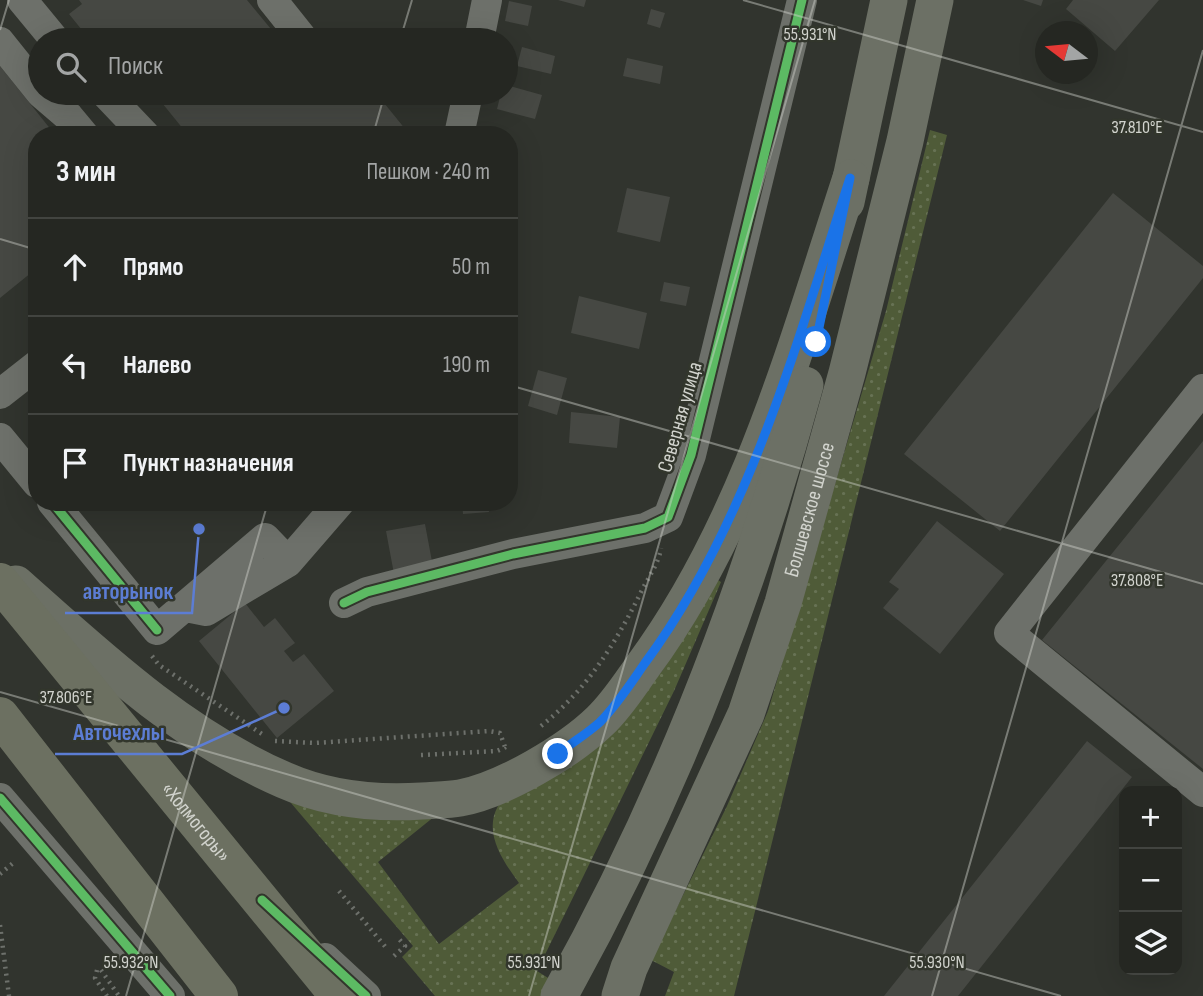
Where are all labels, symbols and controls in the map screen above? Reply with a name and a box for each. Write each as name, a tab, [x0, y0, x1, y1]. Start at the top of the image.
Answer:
north arrow	[1035, 21, 1098, 84]
text: 55.931°N	[784, 24, 836, 45]
search box	[28, 28, 518, 105]
icon: search	[52, 48, 90, 86]
text: Поиск	[108, 51, 163, 82]
text: 37.810°E	[1111, 117, 1163, 138]
text: 3 мин	[56, 154, 116, 190]
text: Пешком · 240 m	[366, 158, 490, 186]
icon: ahead	[56, 248, 94, 286]
text: Прямо	[123, 252, 184, 283]
text: 50 m	[452, 253, 490, 281]
route start	[800, 326, 831, 357]
icon: left	[56, 346, 94, 384]
text: Налево	[123, 350, 192, 381]
text: 190 m	[443, 351, 490, 379]
street label: Северная улица	[652, 359, 708, 475]
street label: Болшевское шоссе	[778, 439, 840, 580]
icon: arrive	[56, 444, 94, 482]
text: Пункт назначения	[123, 448, 294, 479]
callout: авторынок	[65, 569, 192, 613]
text: 37.808°E	[1111, 570, 1163, 591]
text: авторынок	[83, 578, 174, 606]
text: 37.806°E	[39, 687, 93, 708]
callout: Авточехлы	[55, 710, 182, 754]
text: Авточехлы	[72, 719, 165, 747]
route end	[542, 738, 573, 769]
street label: «Холмогоры»	[156, 777, 237, 867]
map controls	[1119, 786, 1182, 975]
button: +	[1119, 786, 1182, 849]
button: −	[1119, 849, 1182, 912]
button: layers	[1119, 912, 1182, 975]
text: 55.932°N	[104, 952, 158, 973]
text: 55.931°N	[508, 952, 560, 973]
text: 55.930°N	[909, 952, 965, 973]

